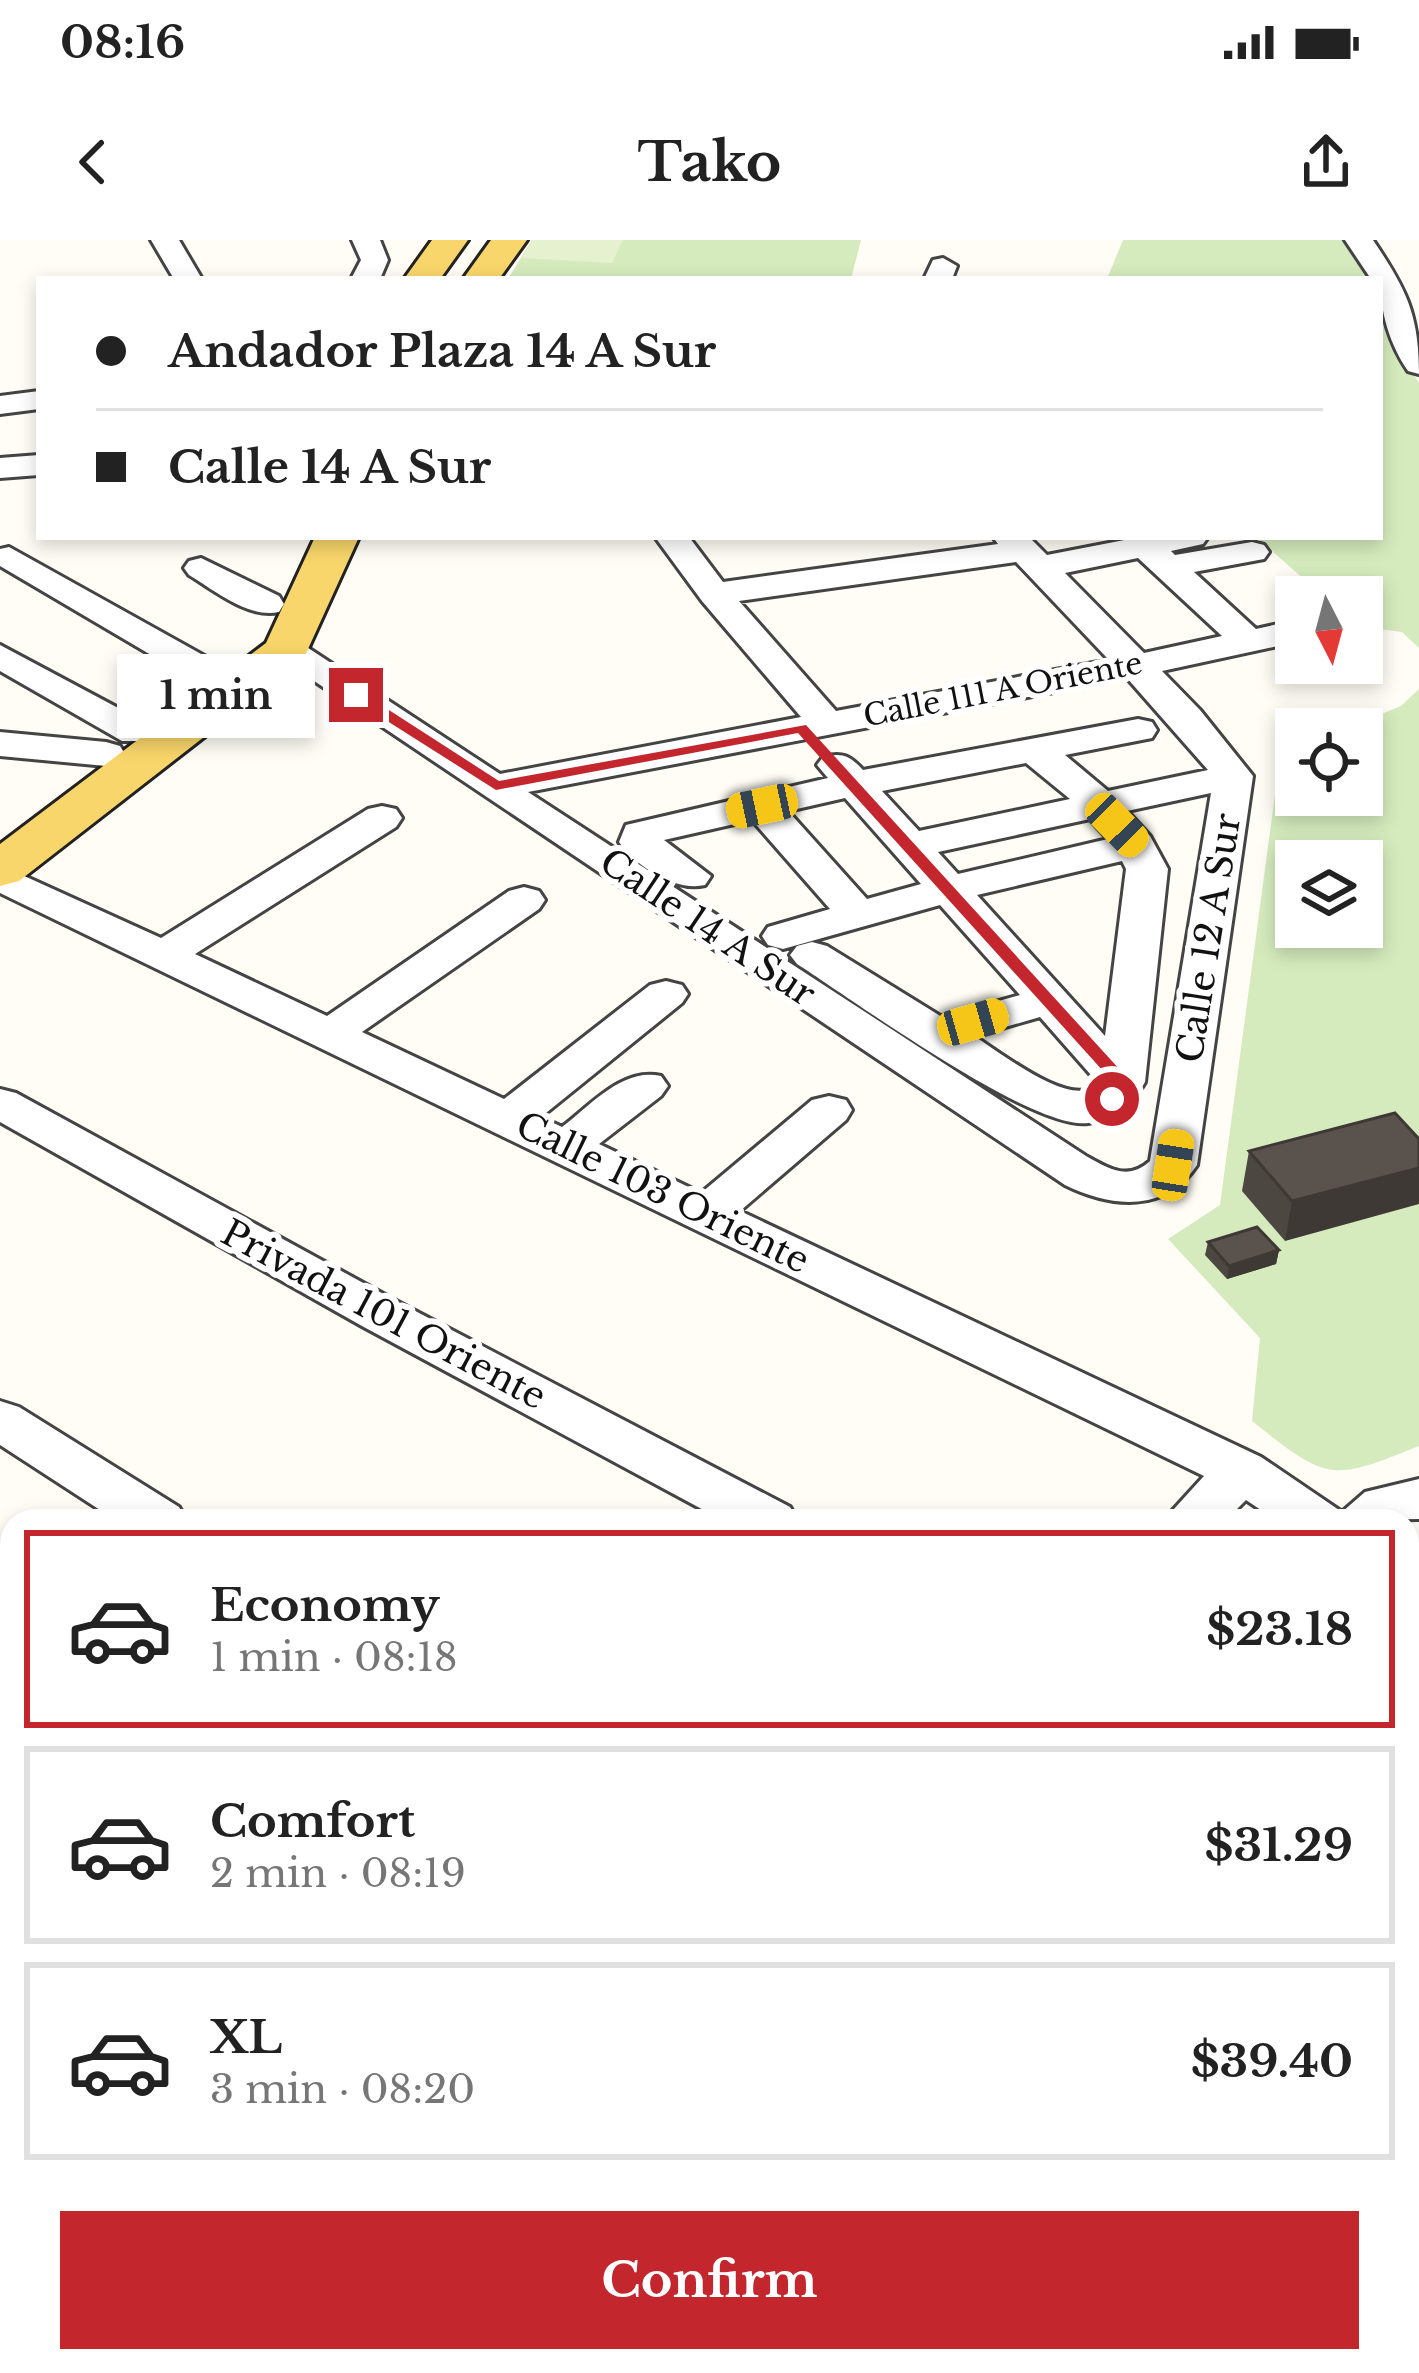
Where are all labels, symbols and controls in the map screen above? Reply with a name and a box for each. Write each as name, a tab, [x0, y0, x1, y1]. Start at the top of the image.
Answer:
text: 08:16	[60, 14, 185, 70]
icon: back	[60, 129, 126, 195]
text: Tako	[637, 129, 782, 196]
icon: share	[1293, 129, 1359, 195]
text: Andador Plaza 14 A Sur	[168, 323, 716, 379]
text: Calle 14 A Sur	[168, 439, 491, 495]
north arrow	[1275, 576, 1383, 684]
map controls	[1275, 576, 1383, 948]
street label: Calle 111 A Oriente	[860, 644, 1146, 735]
callout: 1 min	[116, 653, 314, 737]
route end	[329, 668, 383, 722]
text: 1 min	[160, 671, 272, 720]
button: locate	[1275, 708, 1383, 816]
car	[723, 781, 801, 831]
car	[1079, 787, 1155, 863]
street label: Calle 12 A Sur	[1167, 810, 1250, 1066]
street label: Calle 14 A Sur	[591, 839, 824, 1016]
button: layers	[1275, 840, 1383, 948]
car	[933, 995, 1013, 1049]
route start	[1085, 1072, 1139, 1126]
street label: Calle 103 Oriente	[509, 1102, 817, 1283]
car	[1150, 1127, 1196, 1203]
street label: Privada 101 Oriente	[214, 1210, 554, 1419]
icon: car	[66, 1575, 174, 1683]
text: Economy	[210, 1577, 440, 1633]
text: $23.18	[1206, 1601, 1353, 1657]
text: 1 min · 08:18	[210, 1633, 458, 1682]
icon: car	[66, 1791, 174, 1899]
text: Comfort	[210, 1793, 415, 1849]
text: $31.29	[1204, 1817, 1353, 1873]
text: 2 min · 08:19	[210, 1849, 466, 1898]
icon: car	[66, 2007, 174, 2115]
text: XL	[210, 2009, 282, 2065]
text: $39.40	[1191, 2033, 1353, 2089]
text: 3 min · 08:20	[210, 2065, 475, 2114]
button: Confirm	[60, 2211, 1359, 2349]

